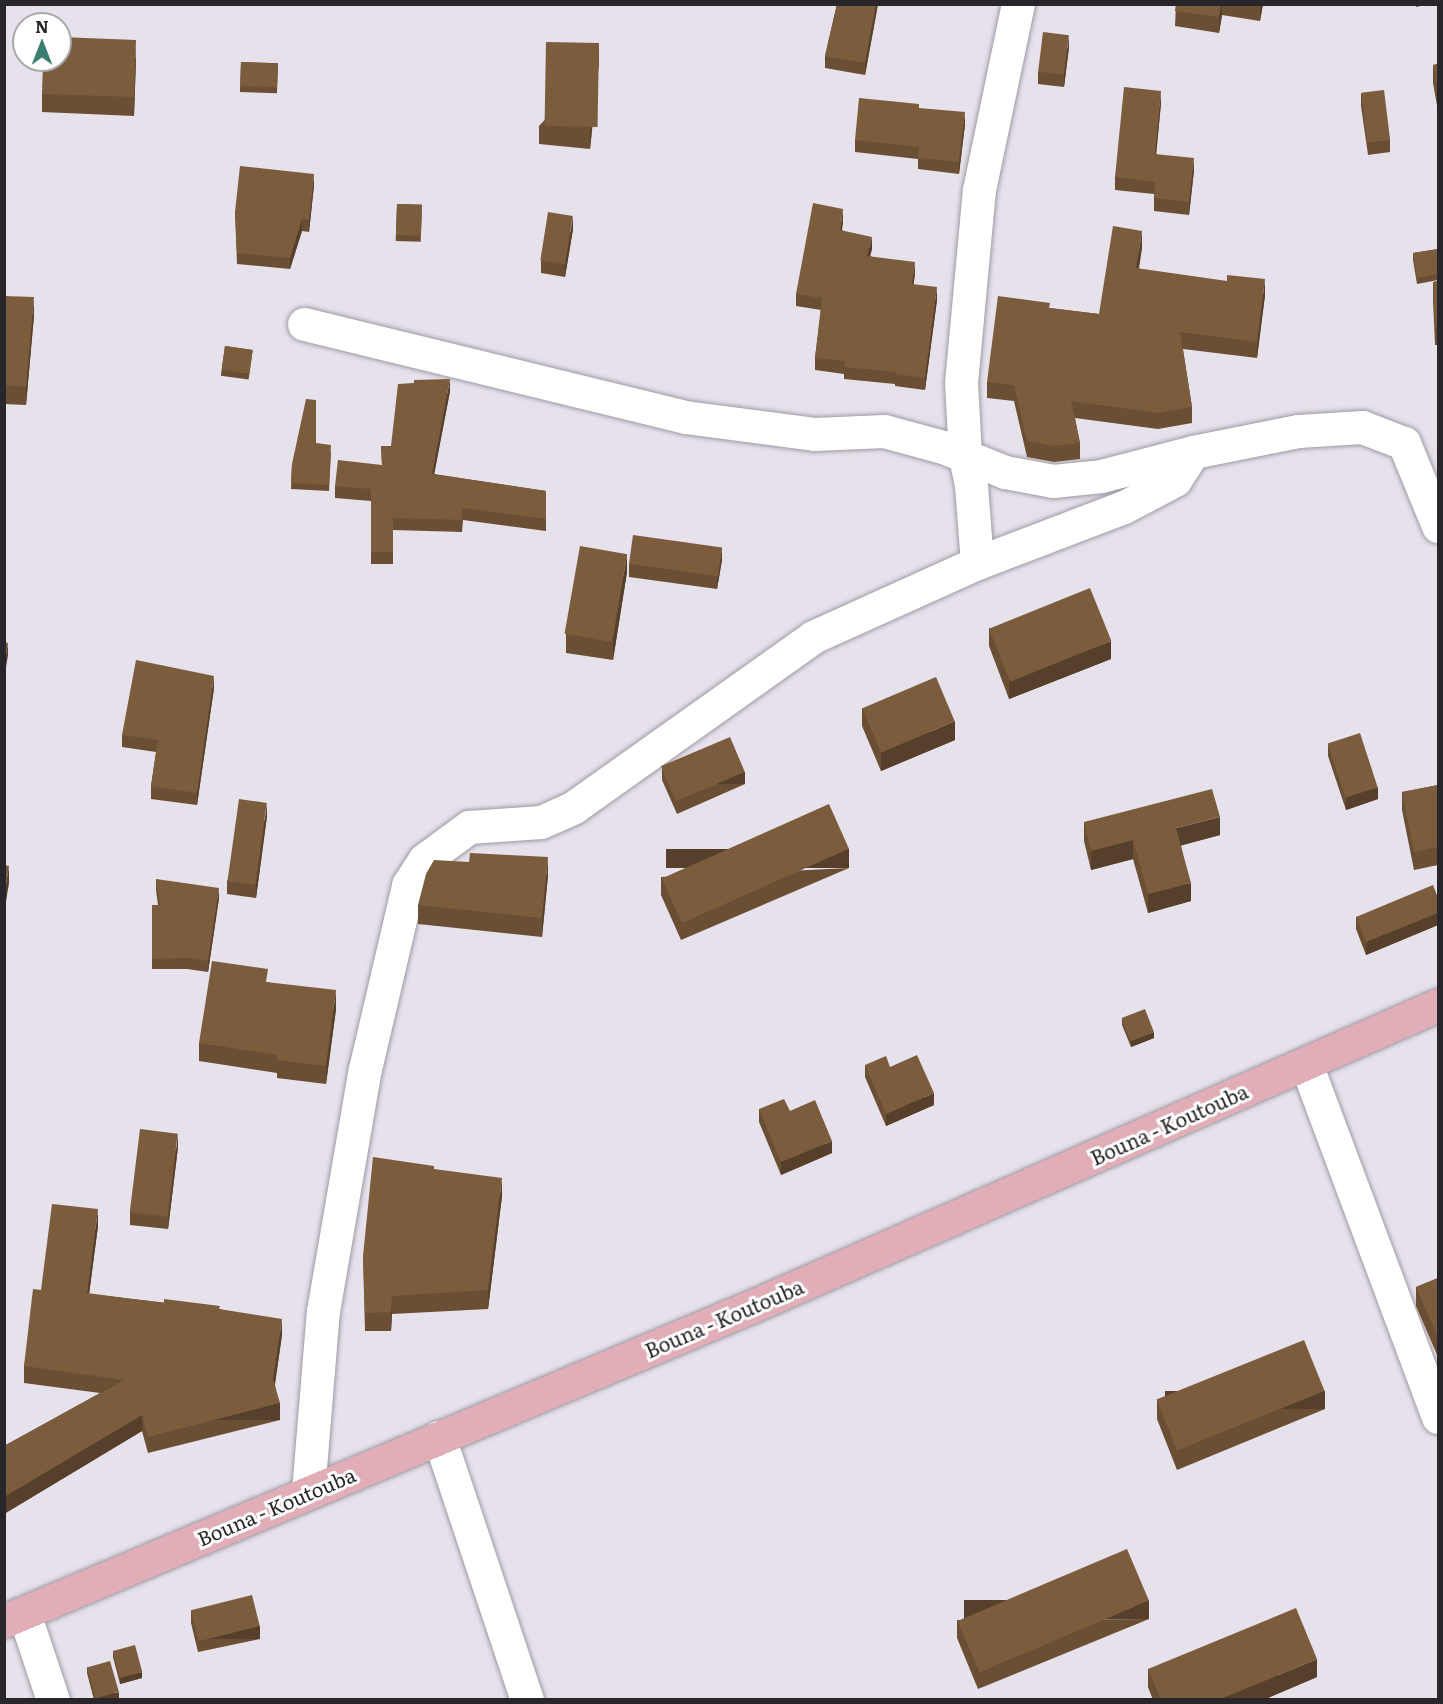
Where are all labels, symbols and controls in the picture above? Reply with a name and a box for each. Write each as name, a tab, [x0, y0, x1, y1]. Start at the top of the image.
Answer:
north arrow	[12, 12, 72, 72]
text: N	[35, 14, 49, 38]
street label: Bouna - Koutouba	[1087, 1079, 1251, 1169]
street label: Bouna - Koutouba	[641, 1274, 807, 1362]
street label: Bouna - Koutouba	[193, 1462, 359, 1550]

